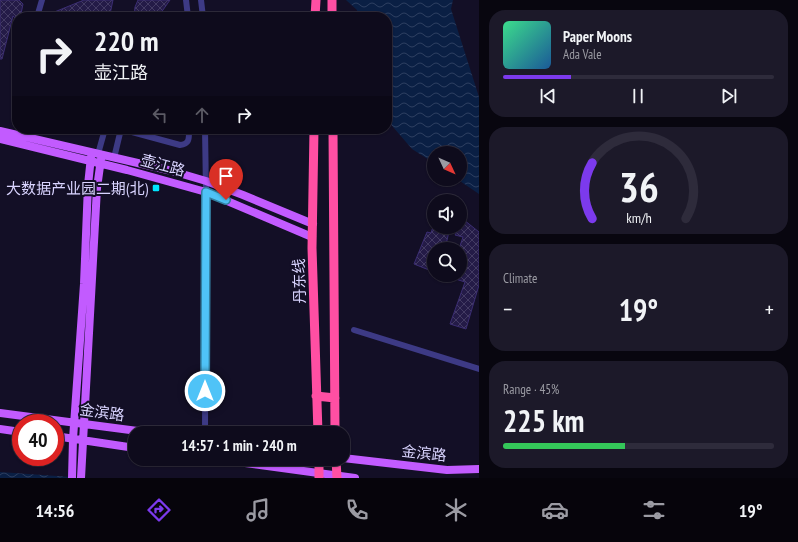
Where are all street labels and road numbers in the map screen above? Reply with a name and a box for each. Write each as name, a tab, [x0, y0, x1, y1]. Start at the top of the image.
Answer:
street label: 壶江路	[139, 150, 187, 180]
street label: 丹东线	[289, 258, 309, 304]
street label: 金滨路	[78, 399, 126, 425]
street label: 金滨路	[401, 441, 447, 465]

